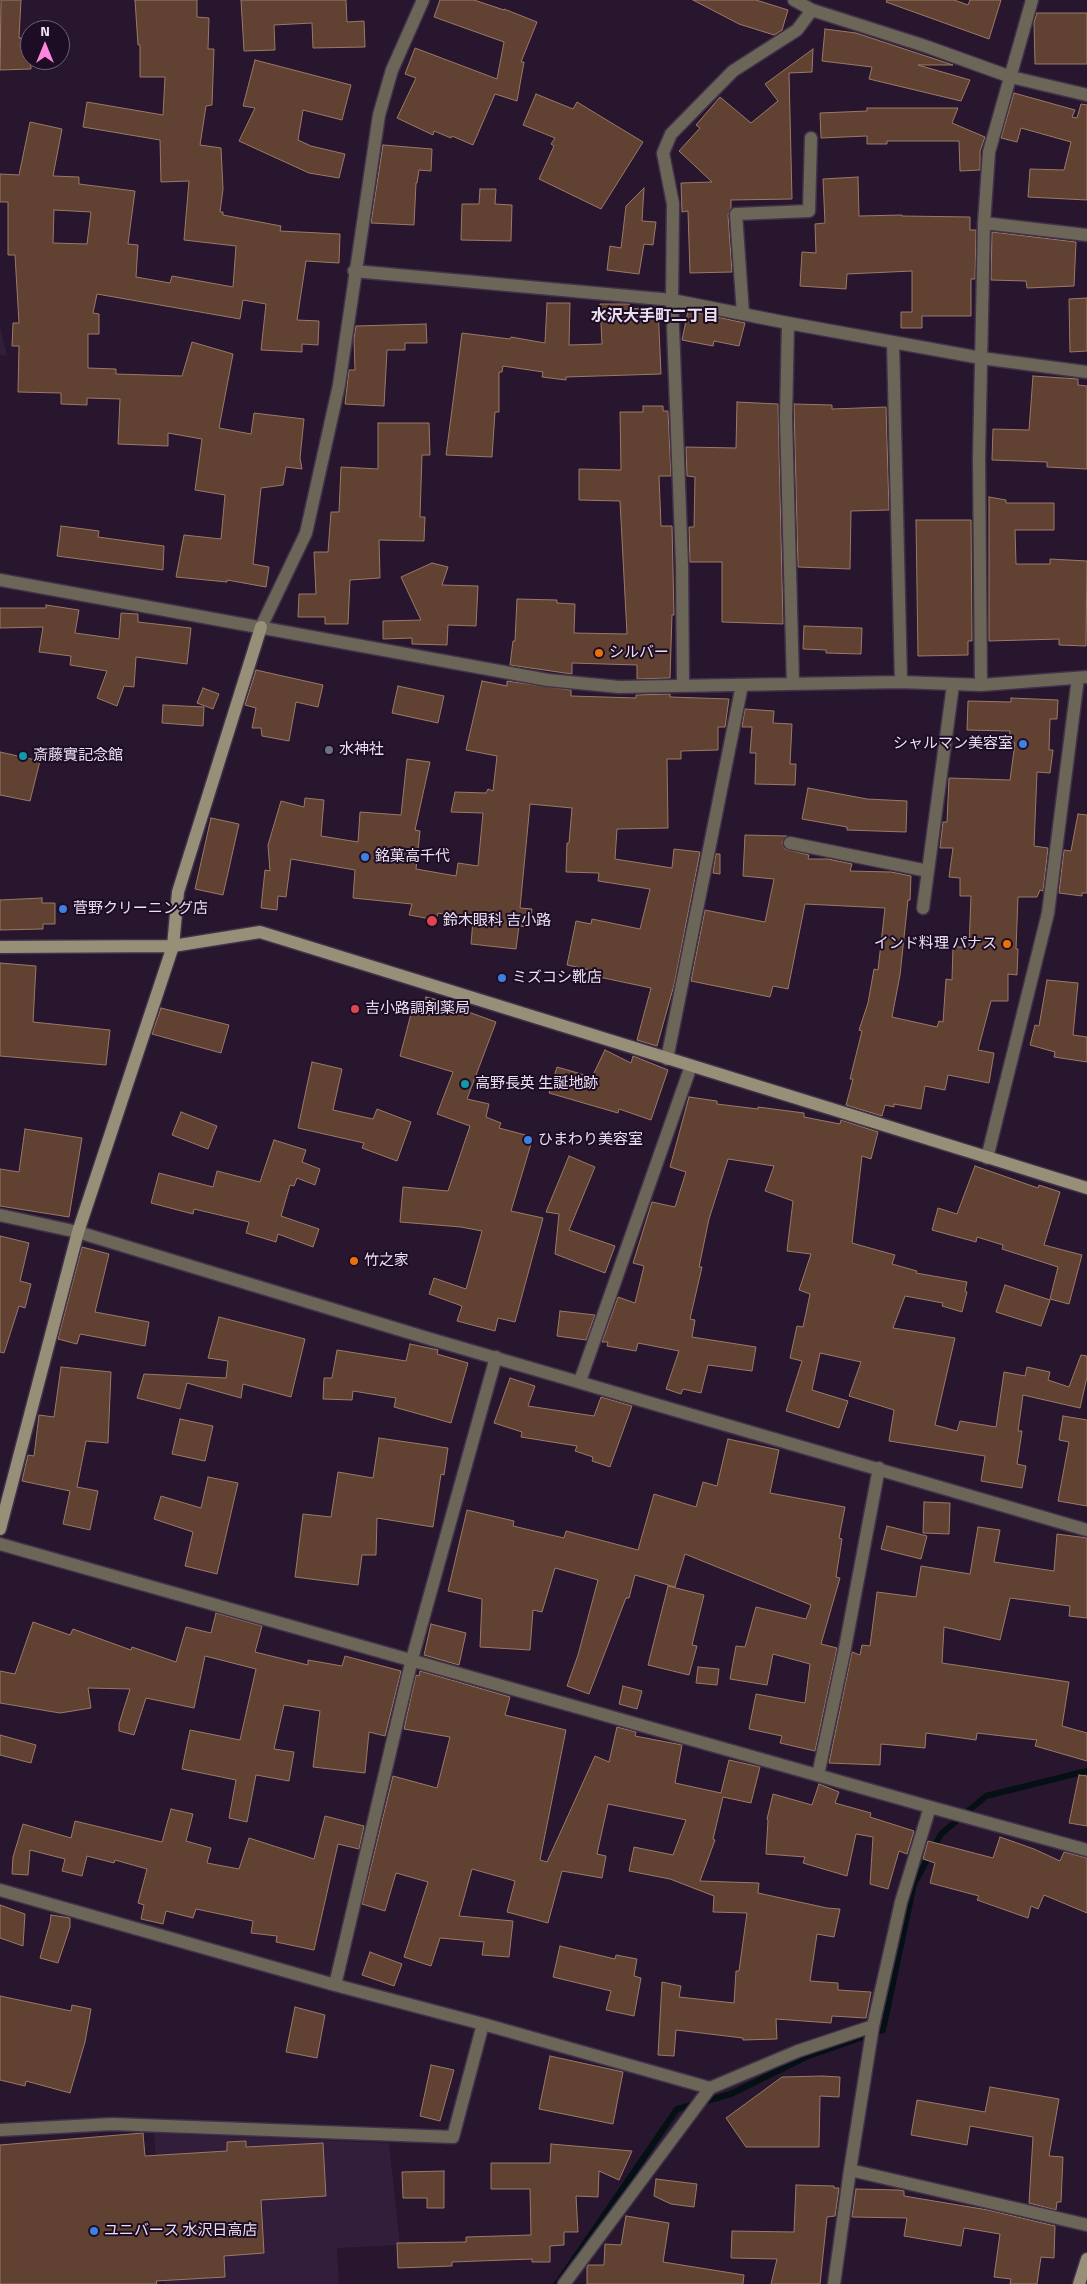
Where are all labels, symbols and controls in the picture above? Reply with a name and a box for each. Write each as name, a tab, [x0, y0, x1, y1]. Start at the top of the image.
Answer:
north arrow	[20, 20, 70, 70]
text: N	[40, 20, 50, 41]
district label: 水沢大手町二丁目	[591, 307, 719, 327]
place label: シルバー	[609, 644, 669, 662]
marker: シルバー	[593, 647, 605, 659]
place label: シャルマン美容室	[893, 735, 1013, 753]
marker: シャルマン美容室	[1017, 738, 1029, 750]
place label: 水神社	[339, 741, 384, 759]
marker: 水神社	[323, 744, 335, 756]
place label: 斎藤實記念館	[33, 747, 123, 765]
marker: 斎藤實記念館	[17, 750, 29, 762]
place label: 銘菓高千代	[375, 848, 450, 866]
marker: 銘菓高千代	[359, 851, 371, 863]
place label: 菅野クリーニング店	[73, 900, 208, 918]
marker: 菅野クリーニング店	[57, 903, 69, 915]
place label: 鈴木眼科 吉小路	[443, 912, 551, 930]
marker: 鈴木眼科 吉小路	[425, 914, 439, 928]
place label: インド料理 パナス	[874, 935, 997, 953]
marker: インド料理 パナス	[1001, 938, 1013, 950]
place label: ミズコシ靴店	[512, 969, 602, 987]
marker: ミズコシ靴店	[496, 972, 508, 984]
place label: 吉小路調剤薬局	[365, 1000, 470, 1018]
marker: 吉小路調剤薬局	[349, 1003, 361, 1015]
place label: 高野長英 生誕地跡	[475, 1075, 598, 1093]
marker: 高野長英 生誕地跡	[459, 1078, 471, 1090]
place label: ひまわり美容室	[538, 1131, 643, 1149]
marker: ひまわり美容室	[522, 1134, 534, 1146]
place label: 竹之家	[364, 1252, 409, 1270]
marker: 竹之家	[348, 1255, 360, 1267]
place label: ユニバース 水沢日高店	[104, 2222, 257, 2240]
marker: ユニバース 水沢日高店	[88, 2225, 100, 2237]

